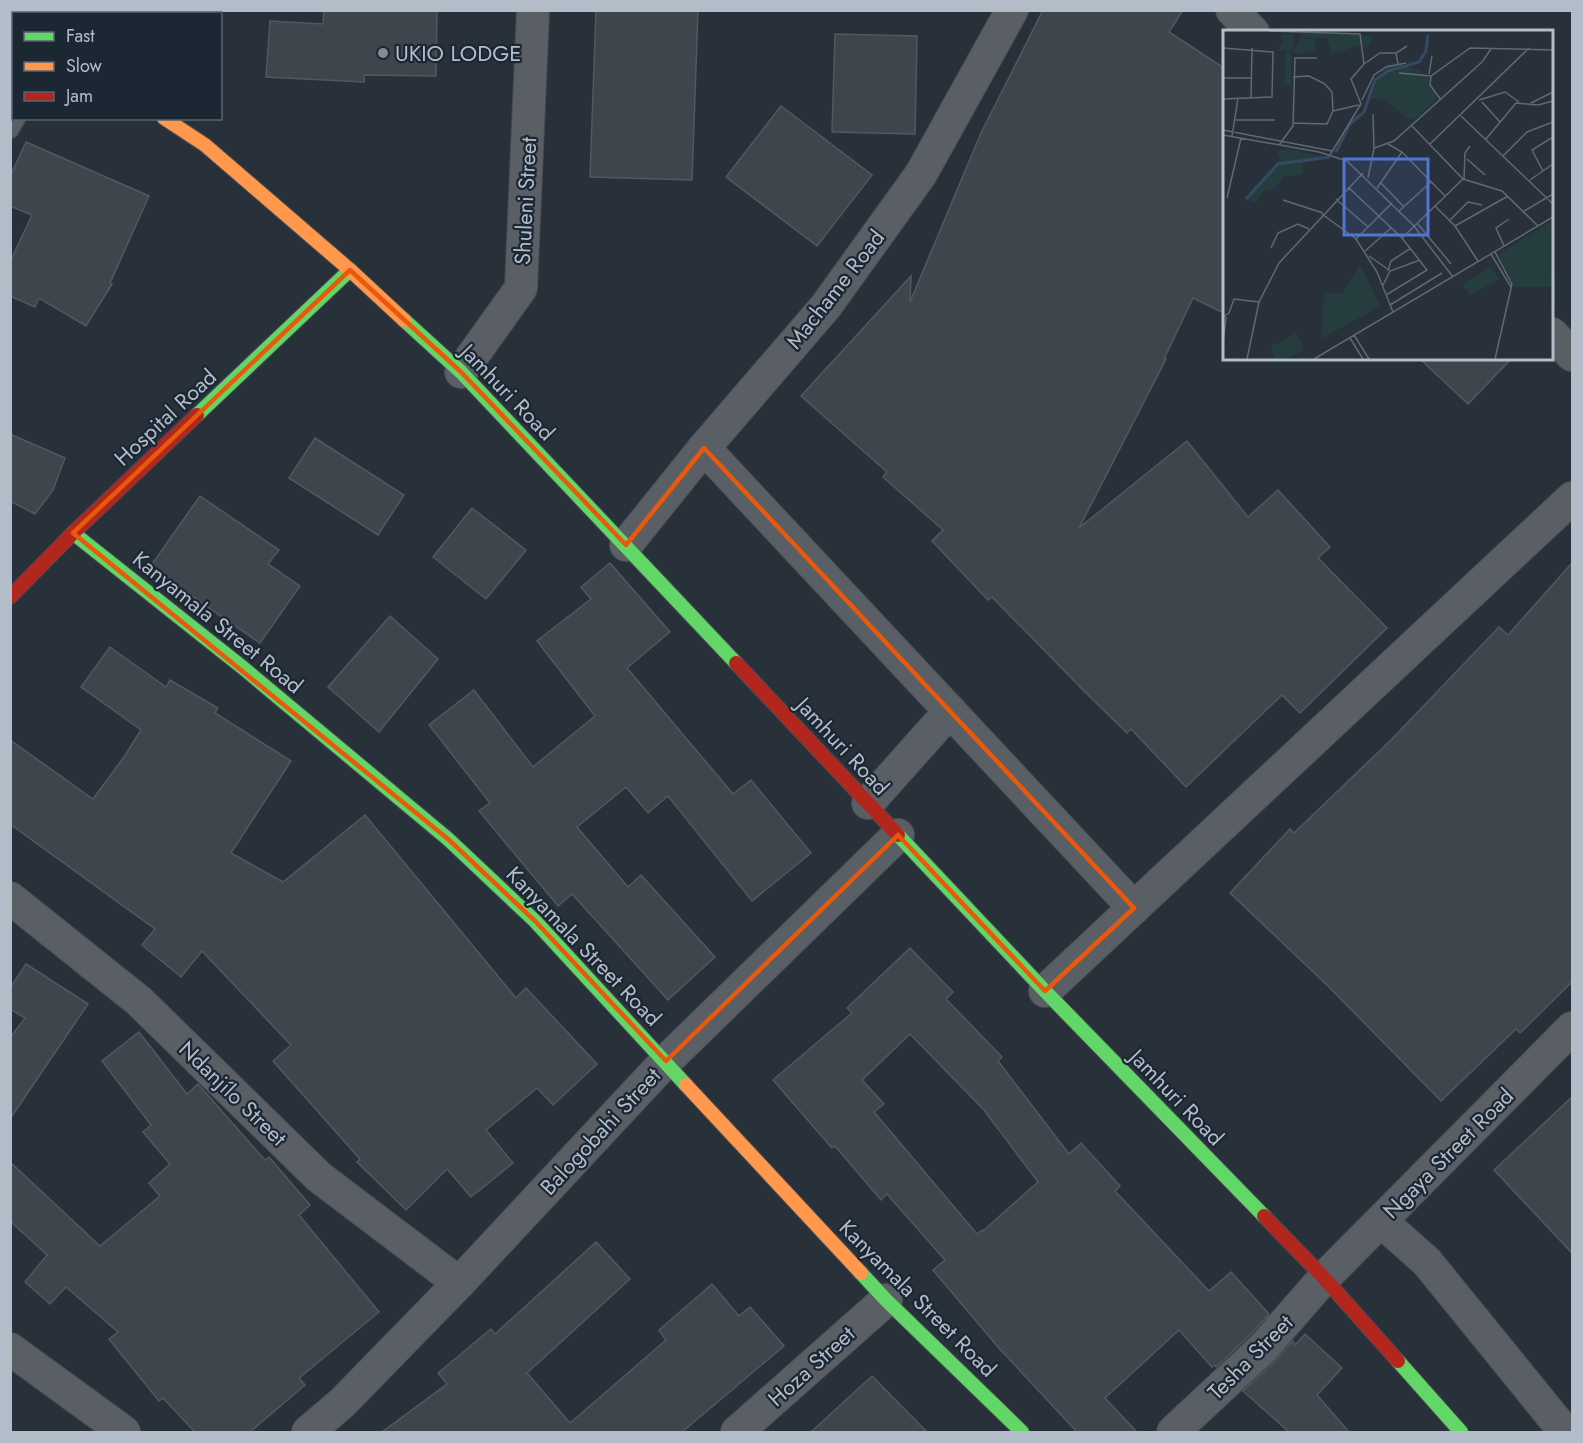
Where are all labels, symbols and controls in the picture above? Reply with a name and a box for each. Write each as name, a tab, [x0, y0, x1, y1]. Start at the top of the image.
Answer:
legend	[12, 12, 222, 120]
text: Fast	[66, 23, 95, 49]
inset map	[1223, 30, 1553, 360]
place label: UKIO LODGE	[395, 37, 521, 69]
marker: UKIO LODGE	[376, 46, 390, 60]
text: Slow	[66, 53, 103, 79]
text: Jam	[64, 83, 93, 109]
street label: Shuleni Street	[506, 136, 544, 266]
street label: Machame Road	[778, 223, 892, 355]
street label: Jamhuri Road	[452, 334, 562, 448]
street label: Hospital Road	[107, 361, 223, 473]
street label: Kanyamala Street Road	[126, 543, 310, 701]
street label: Jamhuri Road	[787, 688, 897, 802]
street label: Kanyamala Street Road	[499, 859, 669, 1033]
street label: Ndanjílo Street	[172, 1033, 295, 1153]
street label: Jamhuri Road	[1121, 1039, 1231, 1153]
street label: Balogobahi Street	[532, 1060, 668, 1202]
street label: Ngaya Street Road	[1375, 1080, 1521, 1226]
street label: Kanyamala Street Road	[832, 1212, 1004, 1384]
street label: Tesha Street	[1200, 1306, 1301, 1407]
street label: Hoza Street	[760, 1318, 862, 1414]

